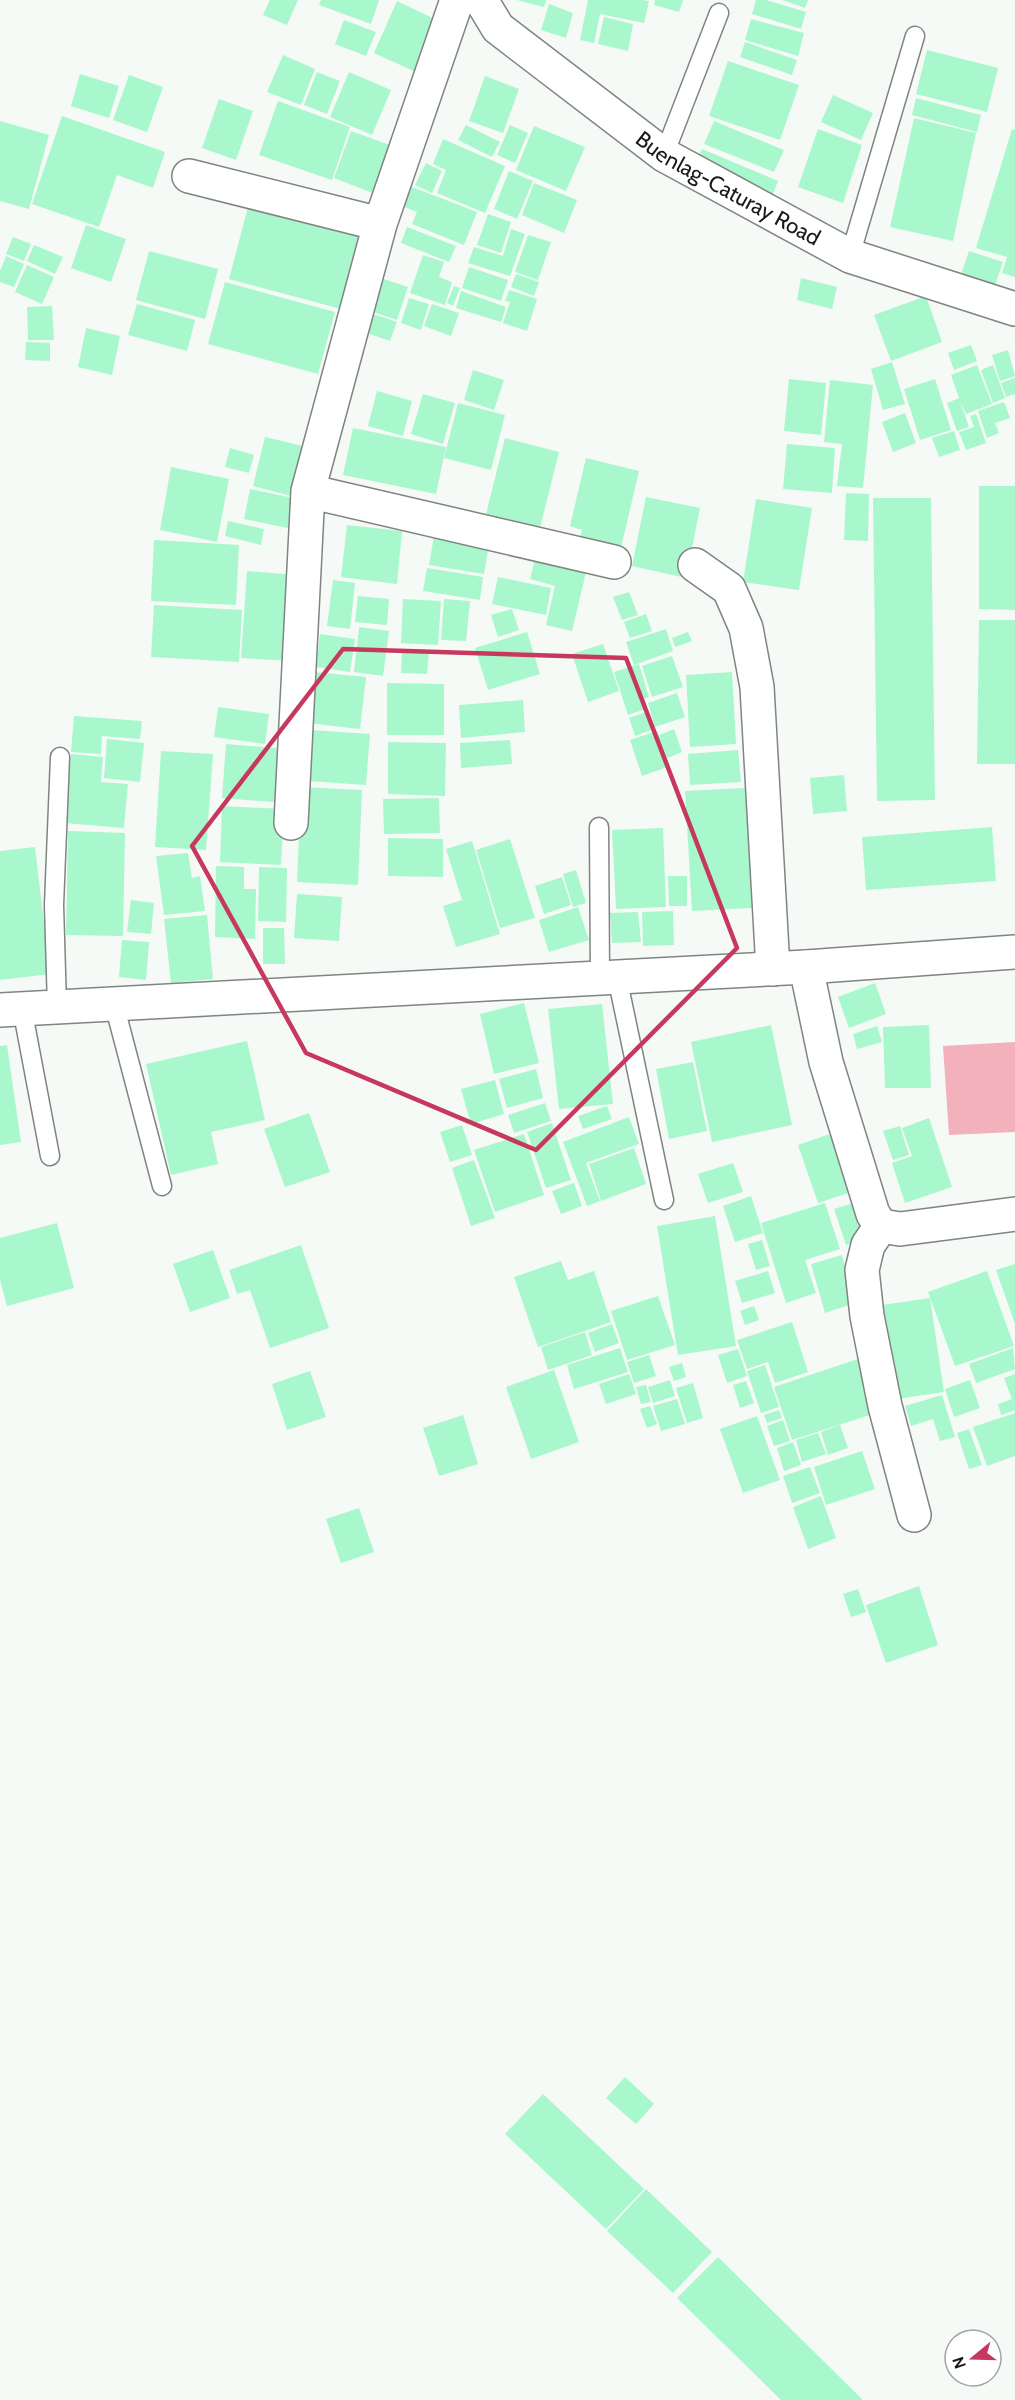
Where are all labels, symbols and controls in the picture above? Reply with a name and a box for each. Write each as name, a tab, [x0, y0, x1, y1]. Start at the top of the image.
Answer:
street label: Buenlag-Caturay Road	[630, 125, 825, 251]
north arrow	[943, 2328, 1003, 2388]
text: N	[948, 2354, 970, 2371]

